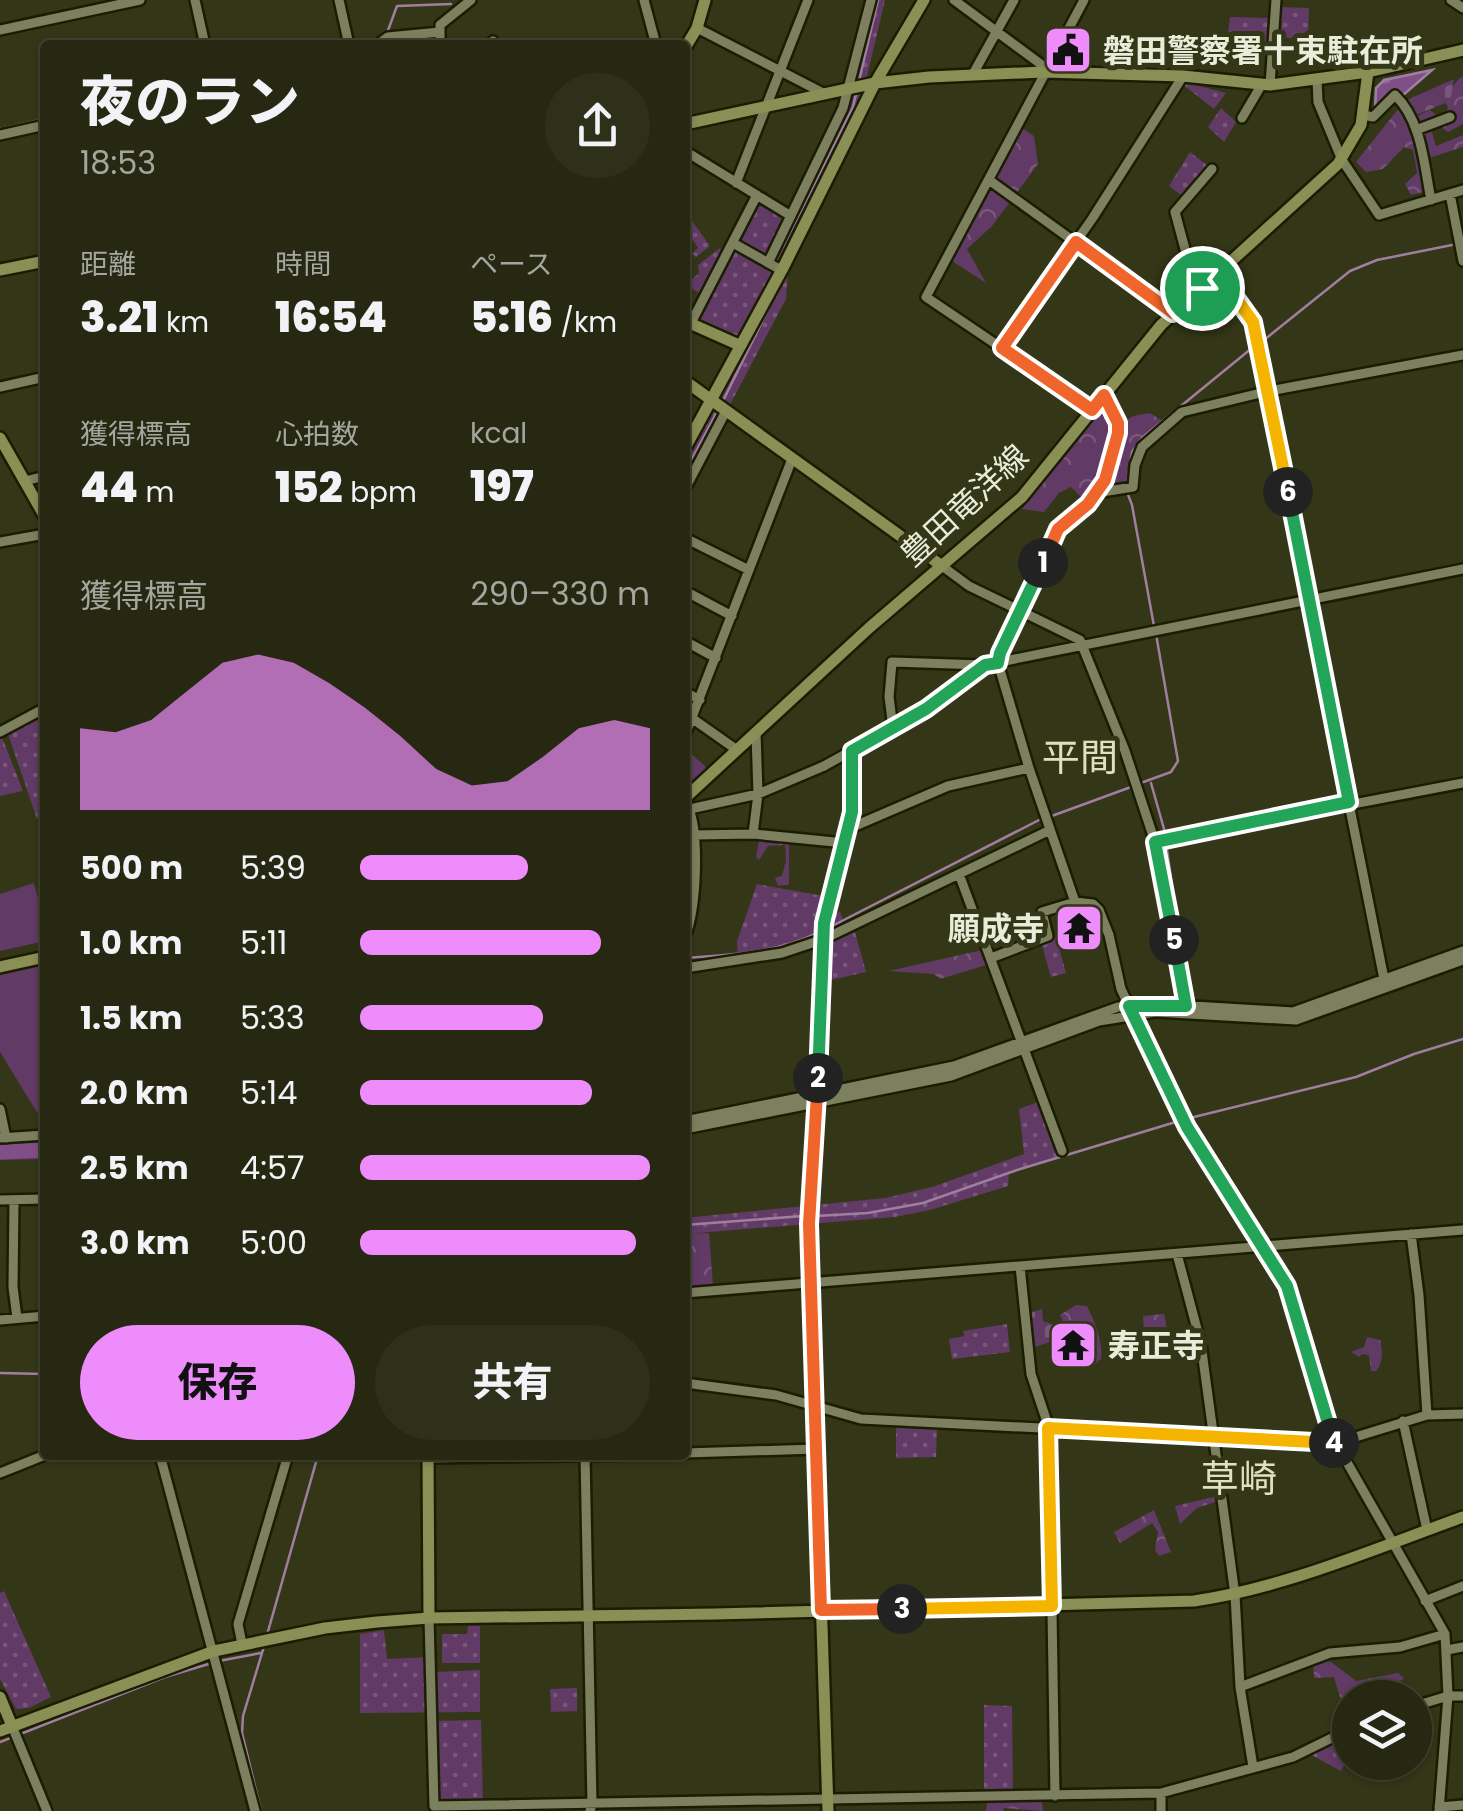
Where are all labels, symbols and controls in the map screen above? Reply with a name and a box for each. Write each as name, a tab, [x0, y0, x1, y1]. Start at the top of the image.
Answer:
public building icon: 磐田警察署十束駐在所	[1042, 24, 1094, 76]
place label: 磐田警察署十束駐在所	[1103, 28, 1423, 73]
text: 夜のラン	[80, 63, 300, 140]
button: share	[545, 73, 650, 178]
text: 18:53	[80, 140, 156, 185]
text: 距離	[80, 245, 136, 284]
text: 時間	[275, 245, 331, 284]
text: ペース	[470, 245, 553, 284]
pin	[1160, 246, 1245, 331]
icon: arrive	[1175, 261, 1230, 316]
text: 3.21	[80, 288, 158, 347]
text: 16:54	[275, 288, 387, 347]
text: 5:16	[470, 288, 553, 347]
text: km	[158, 303, 209, 342]
text: /km	[553, 303, 617, 342]
text: kcal	[470, 414, 527, 453]
text: 獲得標高	[80, 415, 192, 454]
text: 心拍数	[275, 415, 359, 454]
street label: 豊田竜洋線	[890, 434, 1038, 576]
text: 197	[470, 457, 534, 516]
text: 44	[80, 458, 138, 517]
text: 152	[275, 458, 343, 517]
pin: 6	[1263, 467, 1313, 517]
text: 6	[1279, 472, 1297, 511]
text: m	[138, 473, 174, 512]
text: bpm	[343, 473, 417, 512]
pin: 1	[1018, 538, 1068, 588]
text: 1	[1038, 543, 1048, 582]
text: 290–330 m	[470, 571, 650, 616]
text: 獲得標高	[80, 573, 208, 618]
district label: 平間	[1042, 731, 1118, 784]
text: 500 m	[80, 845, 183, 890]
text: 5:39	[240, 845, 306, 890]
temple icon: 願成寺	[1053, 902, 1105, 954]
place label: 願成寺	[948, 906, 1044, 951]
pin: 5	[1149, 915, 1199, 965]
text: 1.0 km	[80, 920, 182, 965]
text: 5:11	[240, 920, 287, 965]
text: 5	[1165, 920, 1183, 959]
text: 1.5 km	[80, 995, 182, 1040]
text: 5:33	[240, 995, 305, 1040]
pin: 2	[793, 1053, 843, 1103]
text: 2	[810, 1058, 826, 1097]
text: 2.0 km	[80, 1070, 189, 1115]
text: 5:14	[240, 1070, 297, 1115]
text: 2.5 km	[80, 1145, 189, 1190]
text: 4:57	[240, 1145, 305, 1190]
text: 3.0 km	[80, 1220, 190, 1265]
text: 5:00	[240, 1220, 307, 1265]
temple icon: 寿正寺	[1047, 1319, 1099, 1371]
place label: 寿正寺	[1108, 1323, 1204, 1368]
button: 保存	[80, 1325, 355, 1440]
button: 共有	[375, 1325, 650, 1440]
pin: 4	[1309, 1418, 1359, 1468]
text: 4	[1325, 1423, 1343, 1462]
district label: 草崎	[1201, 1452, 1277, 1505]
pin: 3	[877, 1584, 927, 1634]
text: 3	[894, 1589, 910, 1628]
map controls	[1332, 1680, 1432, 1780]
button: layers	[1332, 1680, 1432, 1780]

